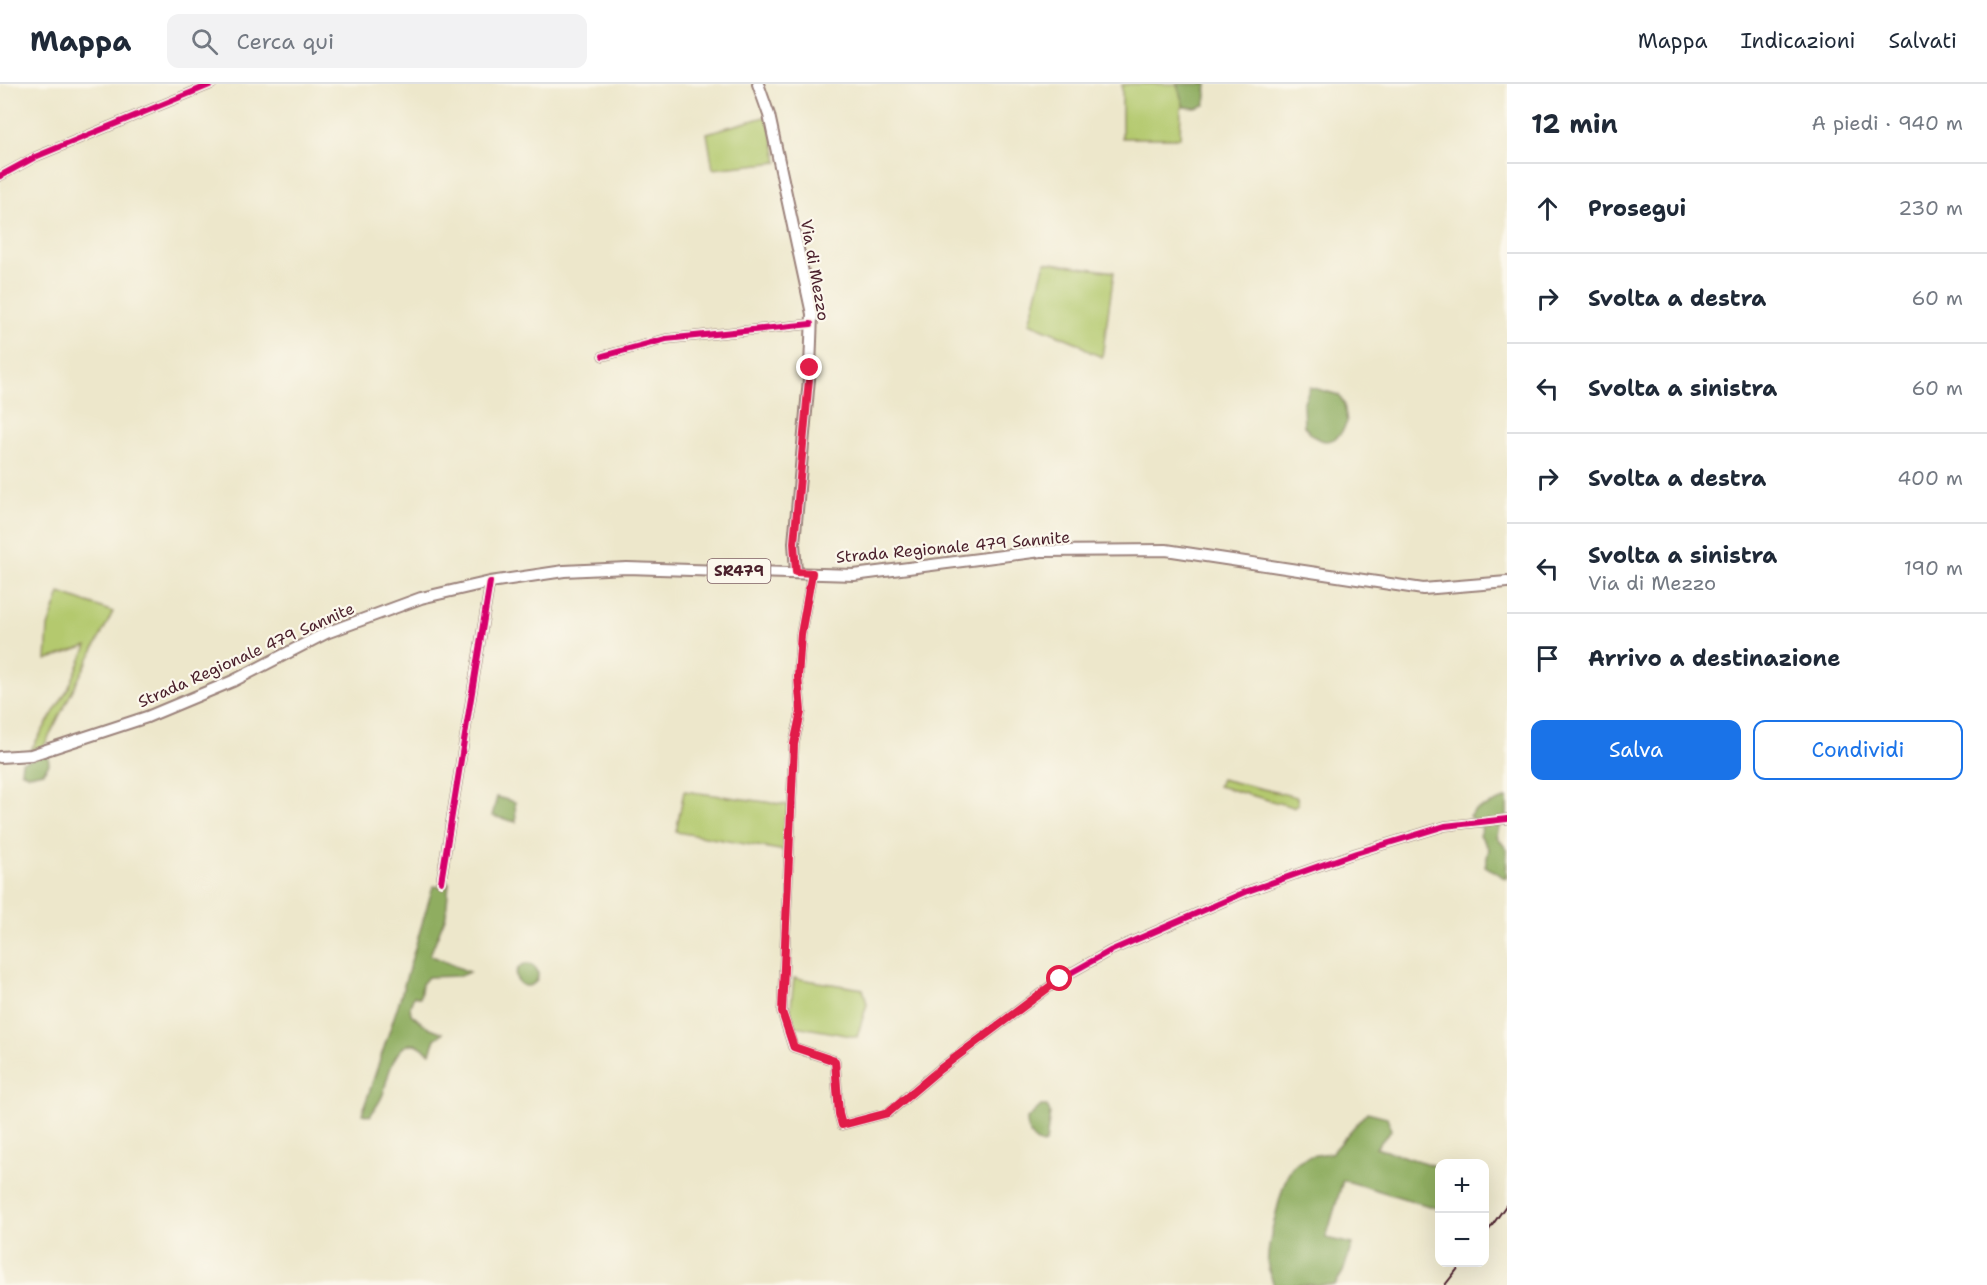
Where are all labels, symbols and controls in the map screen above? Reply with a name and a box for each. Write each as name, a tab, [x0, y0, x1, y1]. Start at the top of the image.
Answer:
search box	[167, 14, 587, 68]
text: Mappa	[30, 22, 131, 60]
icon: search	[188, 25, 221, 58]
text: Cerca qui	[236, 27, 334, 56]
text: Mappa	[1638, 27, 1708, 55]
text: Indicazioni	[1741, 27, 1855, 55]
text: Salvati	[1888, 27, 1957, 55]
text: 12 min	[1531, 106, 1618, 141]
text: A piedi · 940 m	[1812, 110, 1963, 136]
icon: ahead	[1531, 192, 1564, 225]
text: Prosegui	[1588, 194, 1686, 223]
text: 230 m	[1898, 195, 1963, 221]
street label: Via di Mezzo	[796, 218, 834, 322]
icon: right	[1531, 282, 1564, 315]
text: Svolta a destra	[1588, 284, 1766, 313]
text: 60 m	[1911, 285, 1963, 311]
route end	[796, 354, 822, 380]
icon: left	[1531, 372, 1564, 405]
text: Svolta a sinistra	[1588, 374, 1777, 403]
text: 60 m	[1911, 375, 1963, 401]
icon: right	[1531, 462, 1564, 495]
text: Svolta a destra	[1588, 464, 1766, 493]
text: 400 m	[1897, 465, 1963, 491]
street label: Strada Regionale 479 Sannite	[835, 526, 1071, 568]
text: Svolta a sinistra	[1588, 541, 1777, 570]
icon: left	[1531, 552, 1564, 585]
text: 190 m	[1904, 555, 1963, 581]
road number: SR479	[708, 559, 771, 583]
text: Via di Mezzo	[1588, 570, 1716, 596]
street label: Strada Regionale 479 Sannite	[134, 598, 358, 712]
icon: arrive	[1531, 642, 1564, 675]
text: Arrivo a destinazione	[1588, 644, 1840, 673]
button: Salva	[1531, 720, 1741, 780]
button: Condividi	[1753, 720, 1963, 780]
route start	[1046, 965, 1072, 991]
map controls	[1435, 1159, 1489, 1267]
button: +	[1435, 1159, 1489, 1213]
button: −	[1435, 1213, 1489, 1267]

